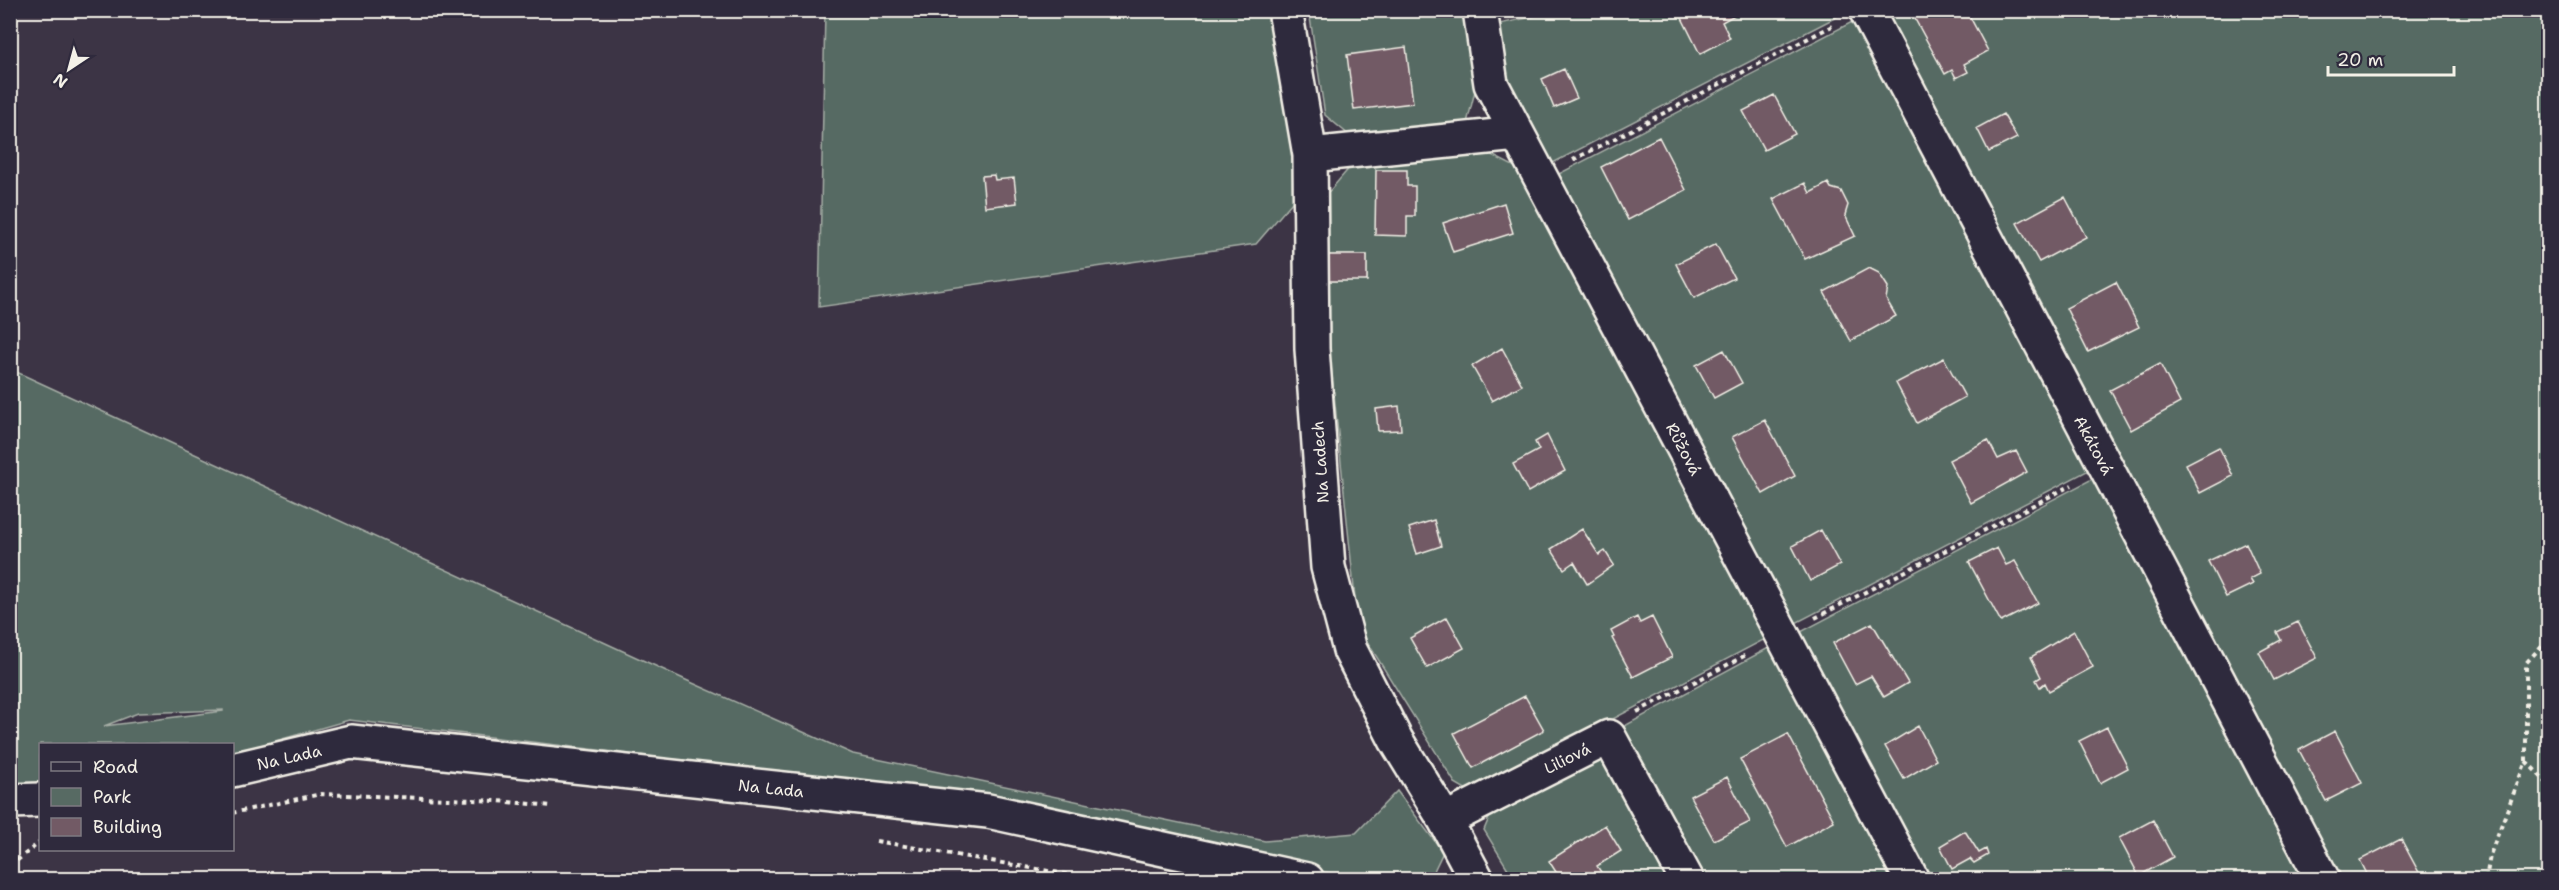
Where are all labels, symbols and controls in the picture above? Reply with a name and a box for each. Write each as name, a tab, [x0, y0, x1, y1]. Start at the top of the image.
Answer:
north arrow	[39, 39, 99, 99]
scale bar	[2328, 39, 2454, 77]
text: 20 m	[2337, 48, 2383, 72]
text: N	[49, 69, 72, 93]
street label: Akátová	[2069, 412, 2118, 479]
street label: Růžová	[1661, 419, 1706, 479]
street label: Na Ladech	[1307, 420, 1334, 504]
street label: Liliová	[1540, 738, 1594, 779]
street label: Na Lada	[255, 740, 324, 775]
legend	[39, 743, 234, 851]
text: Road	[93, 755, 138, 779]
street label: Na Lada	[737, 775, 805, 802]
text: Park	[93, 785, 132, 809]
text: Building	[93, 815, 162, 839]

